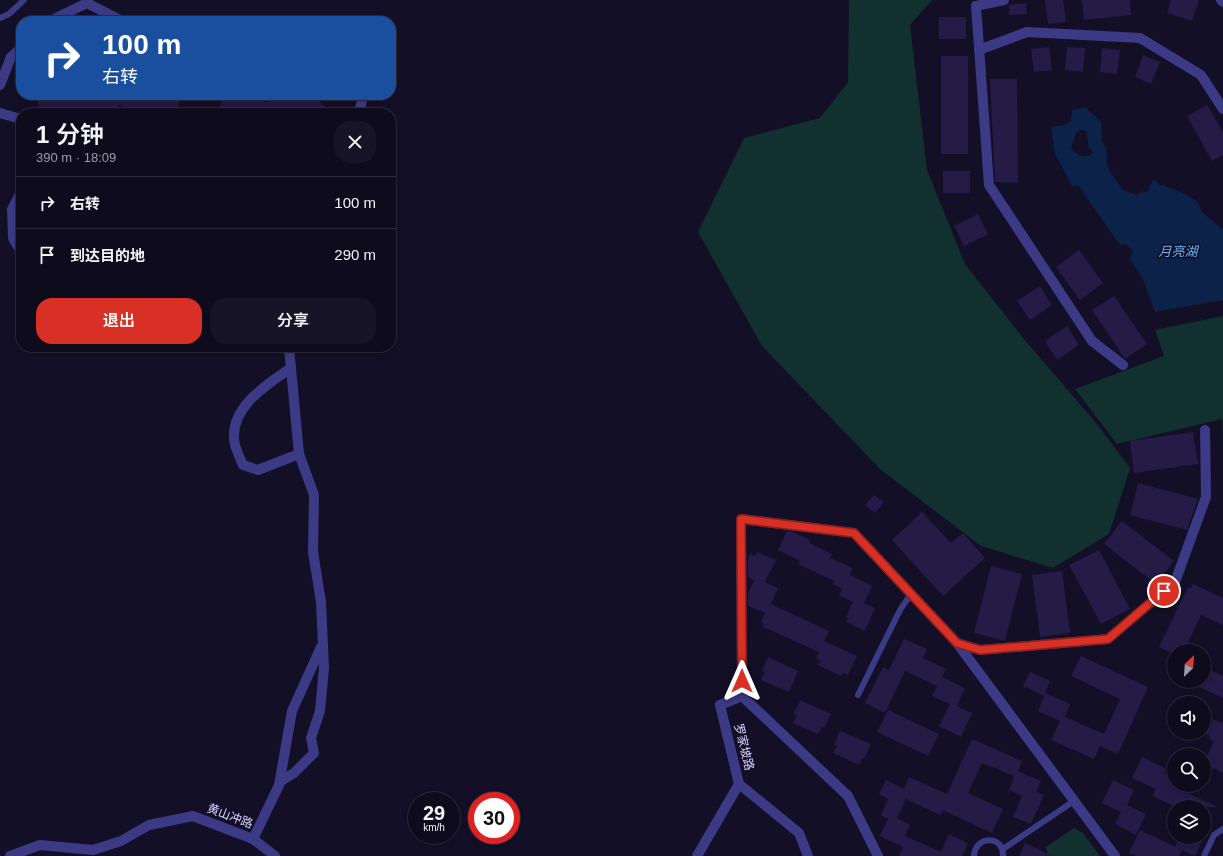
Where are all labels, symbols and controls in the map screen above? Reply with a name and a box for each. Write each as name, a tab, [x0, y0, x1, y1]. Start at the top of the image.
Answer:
text: 100 m	[102, 29, 181, 60]
icon: right	[36, 32, 88, 84]
text: 右转	[102, 67, 138, 87]
text: 1 分钟	[36, 121, 104, 148]
button: close	[334, 121, 376, 163]
text: 390 m · 18:09	[36, 150, 116, 165]
icon: right	[36, 192, 58, 214]
text: 100 m	[334, 194, 376, 211]
text: 右转	[70, 195, 100, 212]
icon: arrive	[36, 244, 58, 266]
water label: 月亮湖	[1158, 244, 1199, 259]
text: 290 m	[334, 246, 376, 263]
text: 到达目的地	[70, 247, 145, 264]
button: 退出	[36, 298, 202, 344]
button: 分享	[210, 298, 376, 344]
pin	[1147, 574, 1181, 608]
icon: arrive	[1153, 580, 1175, 602]
north arrow	[1167, 644, 1211, 688]
map controls	[1167, 644, 1211, 844]
position arrow	[721, 660, 763, 702]
button: sound	[1167, 696, 1211, 740]
street label: 罗家坡路	[731, 722, 757, 772]
button: search	[1167, 748, 1211, 792]
speed limit sign: 30	[468, 792, 520, 844]
button: layers	[1167, 800, 1211, 844]
street label: 黄山冲路	[205, 801, 255, 831]
text: 29	[423, 802, 445, 824]
text: km/h	[423, 822, 445, 833]

